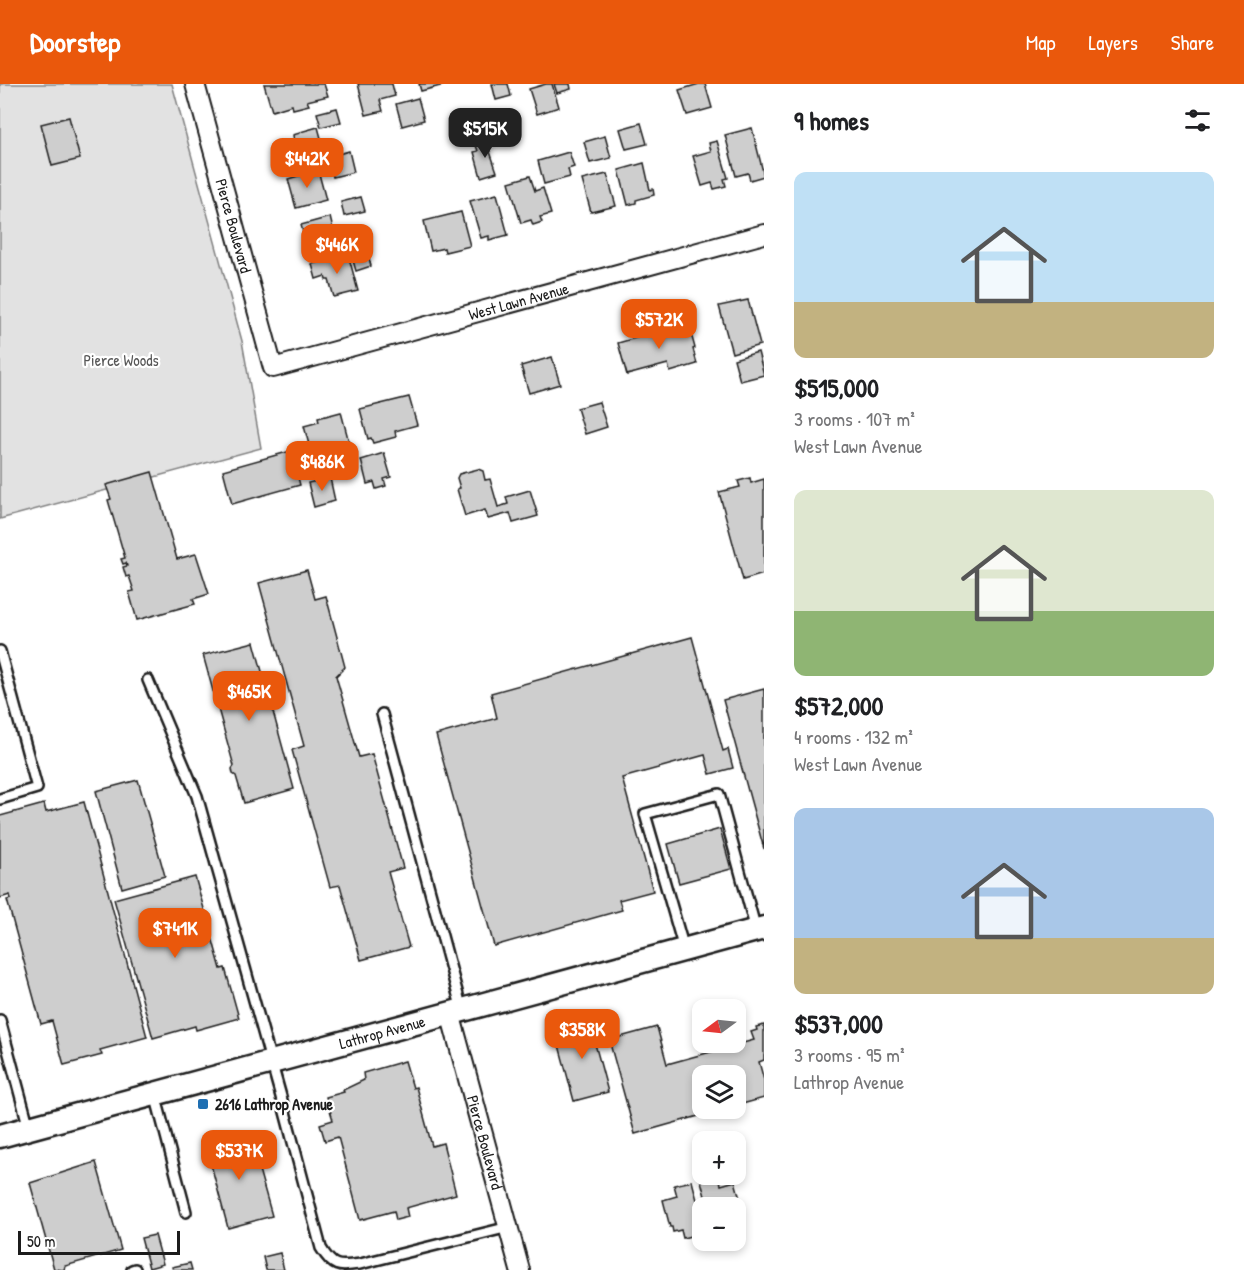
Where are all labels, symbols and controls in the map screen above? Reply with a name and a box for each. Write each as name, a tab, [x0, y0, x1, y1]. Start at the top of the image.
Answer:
text: Doorstep	[30, 23, 120, 61]
text: Map	[1026, 28, 1055, 57]
text: Layers	[1088, 28, 1138, 57]
text: Share	[1171, 28, 1214, 57]
text: 9 homes	[794, 103, 869, 138]
icon: filters	[1181, 104, 1214, 137]
pin: $515K	[443, 108, 527, 159]
text: $515K	[463, 114, 507, 141]
pin: $442K	[265, 138, 349, 189]
text: $442K	[285, 144, 329, 171]
street label: Pierce Boulevard	[210, 176, 257, 275]
icon: home	[950, 211, 1058, 319]
pin: $446K	[295, 224, 379, 275]
text: $446K	[315, 230, 359, 257]
street label: West Lawn Avenue	[466, 277, 572, 325]
pin: $572K	[617, 299, 701, 350]
text: $572K	[635, 305, 683, 332]
park label: Pierce Woods	[83, 349, 159, 371]
text: $515,000	[794, 370, 879, 405]
text: 3 rooms · 107 m²	[794, 405, 915, 432]
text: West Lawn Avenue	[794, 432, 922, 459]
pin: $486K	[280, 441, 364, 492]
text: $486K	[300, 447, 344, 474]
icon: home	[950, 529, 1058, 637]
pin: $465K	[207, 671, 291, 722]
text: $465K	[227, 677, 271, 704]
text: $572,000	[794, 688, 883, 723]
text: 4 rooms · 132 m²	[794, 723, 913, 750]
text: West Lawn Avenue	[794, 750, 922, 777]
icon: home	[950, 847, 1058, 955]
pin: $741K	[133, 908, 217, 959]
text: $741K	[152, 914, 198, 941]
north arrow	[692, 999, 746, 1053]
map controls	[692, 999, 746, 1251]
text: $537,000	[794, 1006, 883, 1041]
pin: $358K	[540, 1009, 624, 1060]
street label: Lathrop Avenue	[337, 1010, 428, 1054]
text: $358K	[559, 1015, 605, 1042]
text: 3 rooms · 95 m²	[794, 1041, 904, 1068]
button: layers	[692, 1065, 746, 1119]
text: Lathrop Avenue	[794, 1068, 904, 1095]
place label: 2616 Lathrop Avenue	[215, 1093, 334, 1116]
street label: Pierce Boulevard	[462, 1093, 509, 1192]
marker: 2616 Lathrop Avenue	[196, 1097, 210, 1111]
pin: $537K	[197, 1130, 281, 1181]
button: +	[692, 1131, 746, 1185]
text: $537K	[215, 1136, 263, 1163]
button: −	[692, 1197, 746, 1251]
scale bar	[18, 1228, 180, 1256]
text: 50 m	[27, 1230, 56, 1252]

